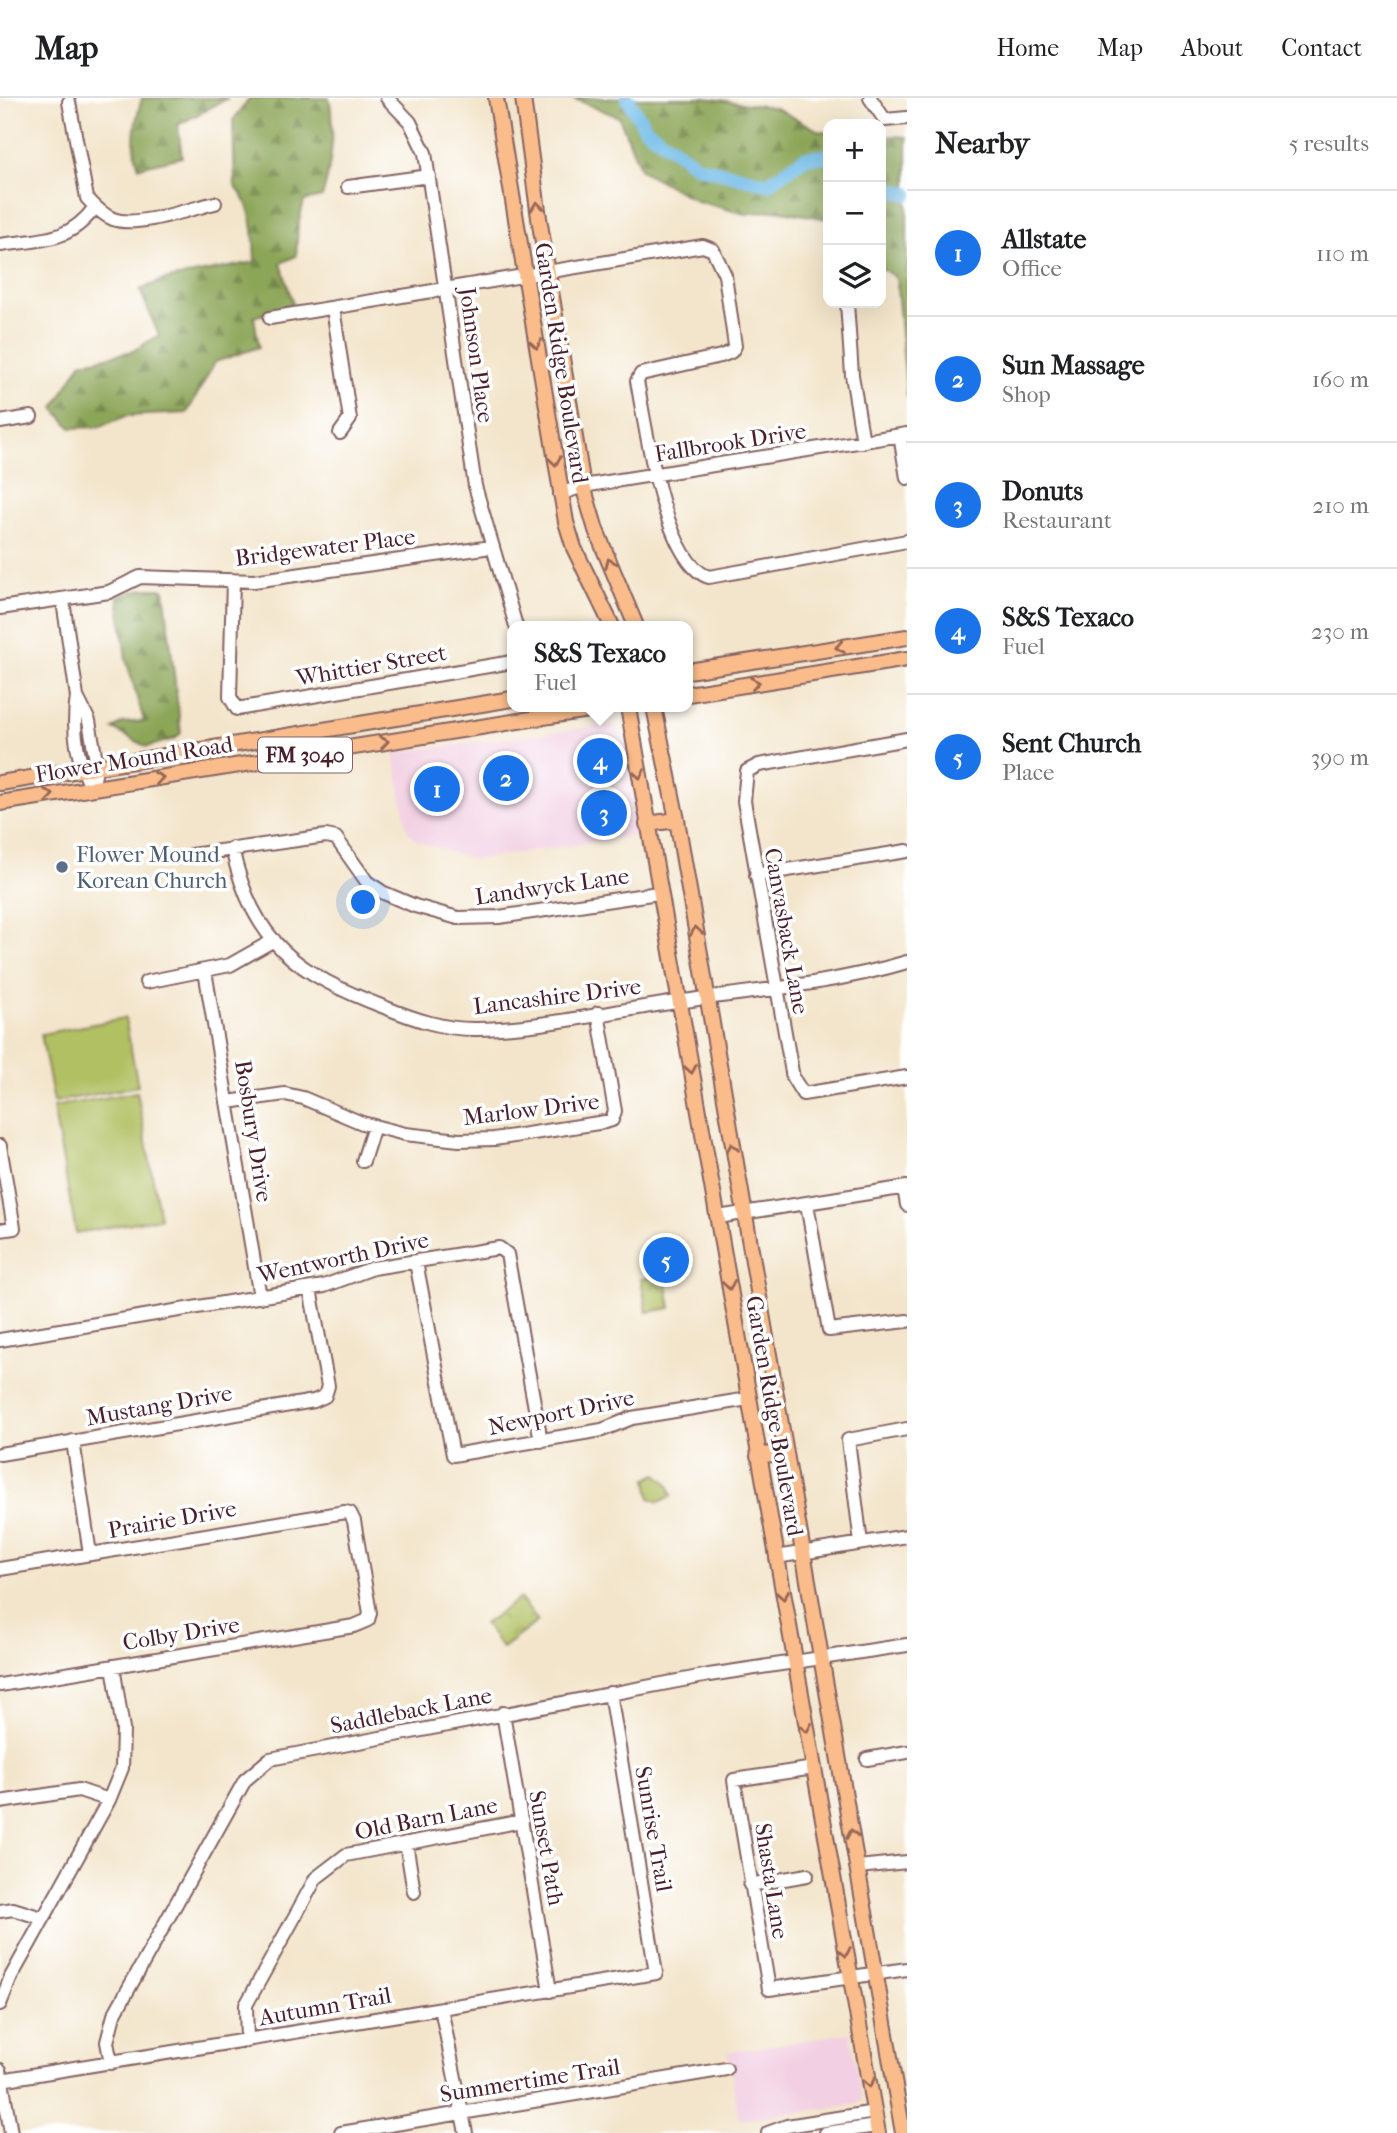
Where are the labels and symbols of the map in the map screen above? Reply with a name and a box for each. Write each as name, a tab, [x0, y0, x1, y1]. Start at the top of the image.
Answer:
one-way arrow	[530, 200, 545, 212]
street label: Garden Ridge Boulevard	[529, 241, 594, 486]
street label: Johnson Place	[453, 284, 499, 425]
one-way arrow	[528, 338, 543, 350]
street label: Fallbrook Drive	[652, 417, 808, 468]
one-way arrow	[547, 455, 562, 467]
street label: Bridgewater Place	[233, 523, 417, 572]
one-way arrow	[604, 558, 618, 570]
street label: Whittier Street	[293, 639, 448, 692]
one-way arrow	[834, 639, 845, 654]
one-way arrow	[749, 676, 761, 691]
street label: Flower Mound Road	[33, 730, 235, 788]
one-way arrow	[378, 735, 390, 750]
pin: 4	[577, 735, 623, 787]
road number: FM 3040	[258, 738, 352, 772]
pin: 2	[483, 752, 529, 804]
pin: 1	[414, 763, 460, 815]
one-way arrow	[631, 768, 646, 780]
one-way arrow	[153, 771, 165, 786]
pin: 3	[581, 787, 627, 839]
one-way arrow	[43, 788, 55, 803]
place label: Flower Mound Korean Church	[76, 841, 228, 894]
street label: Canvasback Lane	[759, 846, 814, 1016]
marker: Flower Mound Korean Church	[54, 859, 70, 875]
street label: Landwyck Lane	[473, 862, 631, 911]
your location	[346, 885, 380, 919]
one-way arrow	[689, 925, 704, 937]
street label: Lancashire Drive	[472, 973, 642, 1020]
street label: Bosbury Drive	[229, 1058, 278, 1204]
one-way arrow	[683, 1063, 698, 1075]
street label: Marlow Drive	[461, 1088, 601, 1131]
one-way arrow	[725, 1142, 740, 1153]
street label: Wentworth Drive	[254, 1226, 431, 1289]
pin: 5	[643, 1234, 689, 1286]
one-way arrow	[721, 1279, 736, 1291]
street label: Garden Ridge Boulevard	[740, 1294, 809, 1539]
street label: Mustang Drive	[84, 1379, 234, 1432]
street label: Newport Drive	[486, 1384, 637, 1441]
street label: Prairie Drive	[106, 1495, 238, 1544]
one-way arrow	[774, 1589, 789, 1601]
street label: Colby Drive	[121, 1611, 241, 1656]
street label: Saddleback Lane	[328, 1682, 494, 1739]
one-way arrow	[798, 1722, 813, 1733]
street label: Sunrise Trail	[629, 1764, 678, 1895]
street label: Sunset Path	[523, 1788, 570, 1908]
street label: Old Barn Lane	[352, 1791, 500, 1846]
street label: Shasta Lane	[749, 1821, 794, 1941]
one-way arrow	[845, 1828, 860, 1840]
one-way arrow	[837, 1946, 852, 1958]
street label: Autumn Trail	[256, 1981, 394, 2032]
street label: Summertime Trail	[438, 2053, 623, 2108]
one-way arrow	[861, 2077, 876, 2089]

